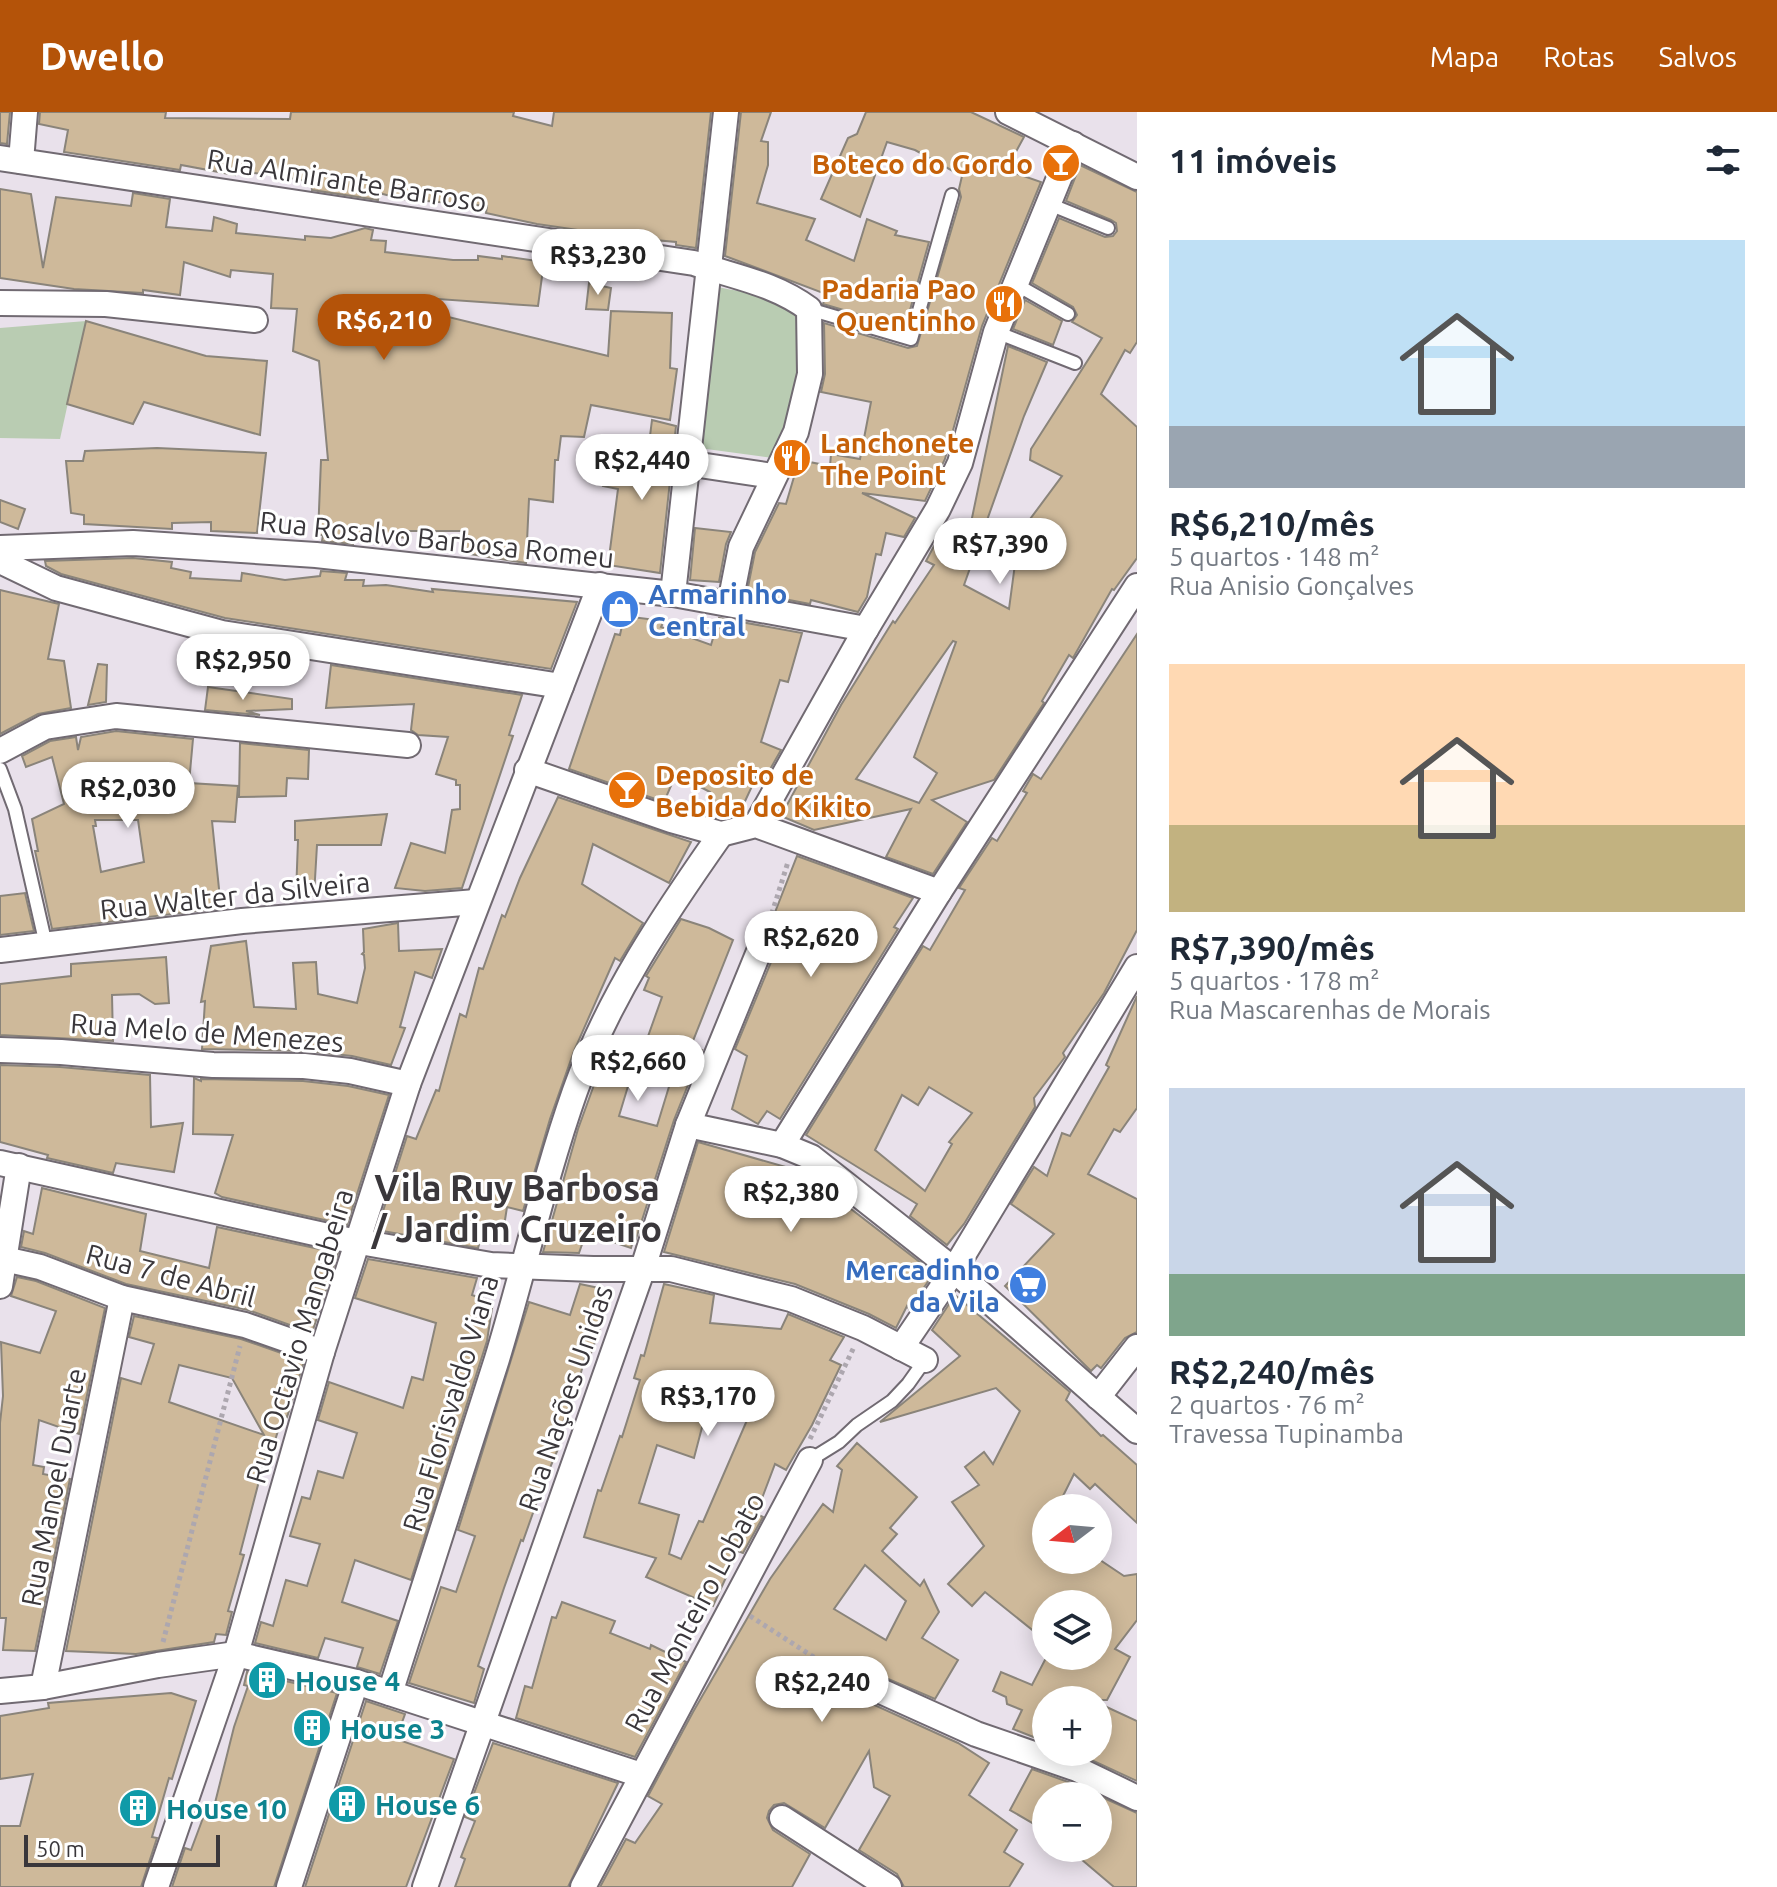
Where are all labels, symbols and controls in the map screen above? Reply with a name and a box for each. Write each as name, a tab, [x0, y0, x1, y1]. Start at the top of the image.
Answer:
text: Dwello	[40, 35, 165, 77]
text: Mapa	[1430, 41, 1499, 72]
text: Rotas	[1543, 41, 1614, 72]
text: Salvos	[1658, 41, 1737, 72]
icon: filters	[1701, 138, 1745, 182]
text: 11 imóveis	[1169, 141, 1337, 179]
bar icon: Boteco do Gordo	[1040, 142, 1082, 184]
street label: Rua Almirante Barroso	[205, 143, 489, 217]
place label: Boteco do Gordo	[812, 148, 1033, 179]
pin: R$3,230	[524, 229, 672, 297]
text: R$3,230	[550, 240, 646, 269]
place label: Padaria Pao Quentinho	[821, 273, 976, 336]
restaurant icon: Padaria Pao Quentinho	[983, 283, 1025, 325]
icon: home	[1385, 292, 1529, 436]
pin: R$6,210	[310, 294, 458, 362]
text: R$6,210	[336, 305, 432, 334]
place label: Lanchonete The Point	[820, 427, 975, 490]
pin: R$2,440	[568, 434, 716, 502]
restaurant icon: Lanchonete The Point	[771, 437, 813, 479]
text: R$2,440	[594, 445, 690, 474]
text: R$6,210/mês	[1169, 504, 1375, 542]
street label: Rua Rosalvo Barbosa Romeu	[258, 505, 616, 573]
pin: R$7,390	[926, 518, 1074, 586]
text: R$7,390	[952, 529, 1048, 558]
text: 5 quartos · 148 m²	[1169, 542, 1380, 571]
text: Rua Anisio Gonçalves	[1169, 571, 1414, 600]
place label: Armarinho Central	[648, 578, 787, 641]
shop icon: Armarinho Central	[599, 588, 641, 630]
pin: R$2,950	[169, 634, 317, 702]
text: R$2,950	[195, 645, 291, 674]
icon: home	[1385, 716, 1529, 860]
place label: Deposito de Bebida do Kikito	[655, 759, 872, 822]
pin: R$2,030	[54, 762, 202, 830]
bar icon: Deposito de Bebida do Kikito	[606, 769, 648, 811]
text: R$2,030	[80, 773, 176, 802]
street label: Rua Walter da Silveira	[98, 865, 372, 925]
pin: R$2,620	[737, 911, 885, 979]
text: R$2,620	[763, 922, 859, 951]
text: R$7,390/mês	[1169, 928, 1375, 966]
text: 5 quartos · 178 m²	[1169, 966, 1380, 995]
text: Rua Mascarenhas de Morais	[1169, 995, 1491, 1024]
street label: Rua Melo de Menezes	[69, 1007, 345, 1057]
pin: R$2,660	[564, 1035, 712, 1103]
text: R$2,660	[590, 1046, 686, 1075]
icon: home	[1385, 1140, 1529, 1284]
pin: R$2,380	[717, 1166, 865, 1234]
district label: Vila Ruy Barbosa / Jardim Cruzeiro	[371, 1167, 662, 1249]
text: R$2,380	[743, 1177, 839, 1206]
street label: Rua Octavio Mangabeira	[239, 1185, 359, 1487]
street label: Rua 7 de Abril	[83, 1238, 259, 1312]
place label: Mercadinho da Vila	[845, 1254, 1000, 1317]
supermarket icon: Mercadinho da Vila	[1007, 1264, 1049, 1306]
street label: Rua Florisvaldo Viana	[396, 1271, 504, 1535]
street label: Rua Nações Unidas	[512, 1281, 618, 1515]
text: R$2,240/mês	[1169, 1352, 1375, 1390]
street label: Rua Manoel Duarte	[15, 1365, 91, 1609]
pin: R$3,170	[634, 1370, 782, 1438]
text: R$3,170	[660, 1381, 756, 1410]
text: 2 quartos · 76 m²	[1169, 1390, 1365, 1419]
text: Travessa Tupinamba	[1169, 1419, 1404, 1448]
street label: Rua Monteiro Lobato	[618, 1487, 770, 1737]
north arrow	[1032, 1494, 1112, 1574]
map controls	[1032, 1494, 1112, 1862]
button: layers	[1032, 1590, 1112, 1670]
pin: R$2,240	[748, 1656, 896, 1724]
building icon: House 4	[246, 1659, 288, 1701]
place label: House 4	[295, 1665, 400, 1696]
text: R$2,240	[774, 1667, 870, 1696]
button: +	[1032, 1686, 1112, 1766]
building icon: House 3	[291, 1707, 333, 1749]
place label: House 3	[340, 1713, 445, 1744]
button: −	[1032, 1782, 1112, 1862]
building icon: House 6	[326, 1783, 368, 1825]
building icon: House 10	[117, 1787, 159, 1829]
place label: House 6	[375, 1789, 480, 1820]
place label: House 10	[166, 1793, 287, 1824]
scale bar	[24, 1831, 220, 1867]
text: 50 m	[36, 1836, 85, 1861]

